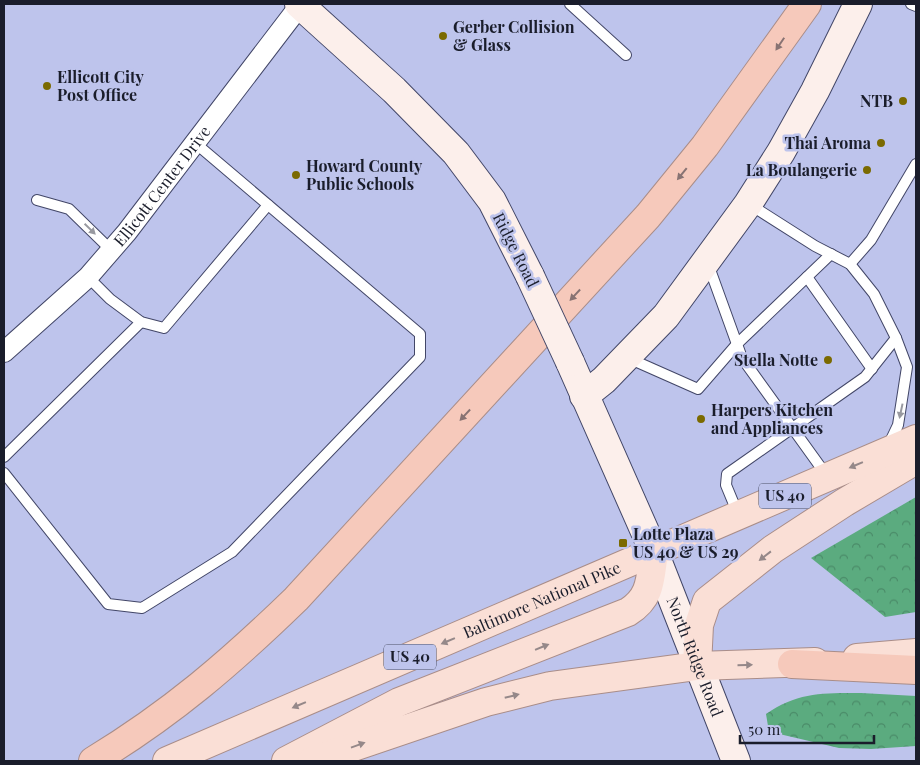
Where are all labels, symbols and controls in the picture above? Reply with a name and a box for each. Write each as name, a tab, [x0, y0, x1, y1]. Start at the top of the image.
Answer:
place label: Gerber Collision & Glass	[453, 16, 575, 55]
marker: Gerber Collision & Glass	[437, 30, 449, 42]
one-way arrow	[775, 37, 785, 51]
place label: Ellicott City Post Office	[57, 66, 145, 105]
marker: Ellicott City Post Office	[41, 80, 53, 92]
place label: NTB	[860, 90, 893, 111]
marker: NTB	[897, 95, 909, 107]
street label: Ellicott Center Drive	[108, 121, 215, 250]
place label: Thai Aroma	[785, 132, 872, 153]
marker: Thai Aroma	[875, 137, 887, 149]
place label: Howard County Public Schools	[306, 155, 423, 194]
place label: La Boulangerie	[746, 159, 857, 180]
marker: La Boulangerie	[861, 164, 873, 176]
one-way arrow	[677, 167, 688, 180]
marker: Howard County Public Schools	[290, 169, 302, 181]
street label: Ridge Road	[489, 209, 544, 291]
one-way arrow	[84, 223, 96, 235]
one-way arrow	[569, 289, 581, 301]
place label: Stella Notte	[734, 349, 818, 370]
marker: Stella Notte	[822, 354, 834, 366]
place label: Harpers Kitchen and Appliances	[711, 399, 833, 438]
one-way arrow	[897, 404, 905, 419]
one-way arrow	[459, 409, 471, 421]
marker: Harpers Kitchen and Appliances	[695, 413, 707, 425]
one-way arrow	[848, 462, 863, 470]
road number: US 40	[759, 484, 811, 508]
place label: Lotte Plaza US 40 & US 29	[633, 523, 739, 562]
marker: Lotte Plaza US 40 & US 29	[617, 537, 629, 549]
one-way arrow	[759, 550, 772, 561]
street label: Baltimore National Pike	[460, 556, 624, 643]
street label: North Ridge Road	[662, 593, 728, 719]
one-way arrow	[441, 637, 455, 645]
one-way arrow	[535, 643, 550, 651]
road number: US 40	[384, 644, 436, 670]
one-way arrow	[737, 661, 753, 669]
one-way arrow	[505, 691, 520, 699]
one-way arrow	[292, 701, 306, 709]
scale bar	[740, 712, 874, 744]
text: 50 m	[748, 719, 781, 739]
one-way arrow	[350, 741, 365, 748]

